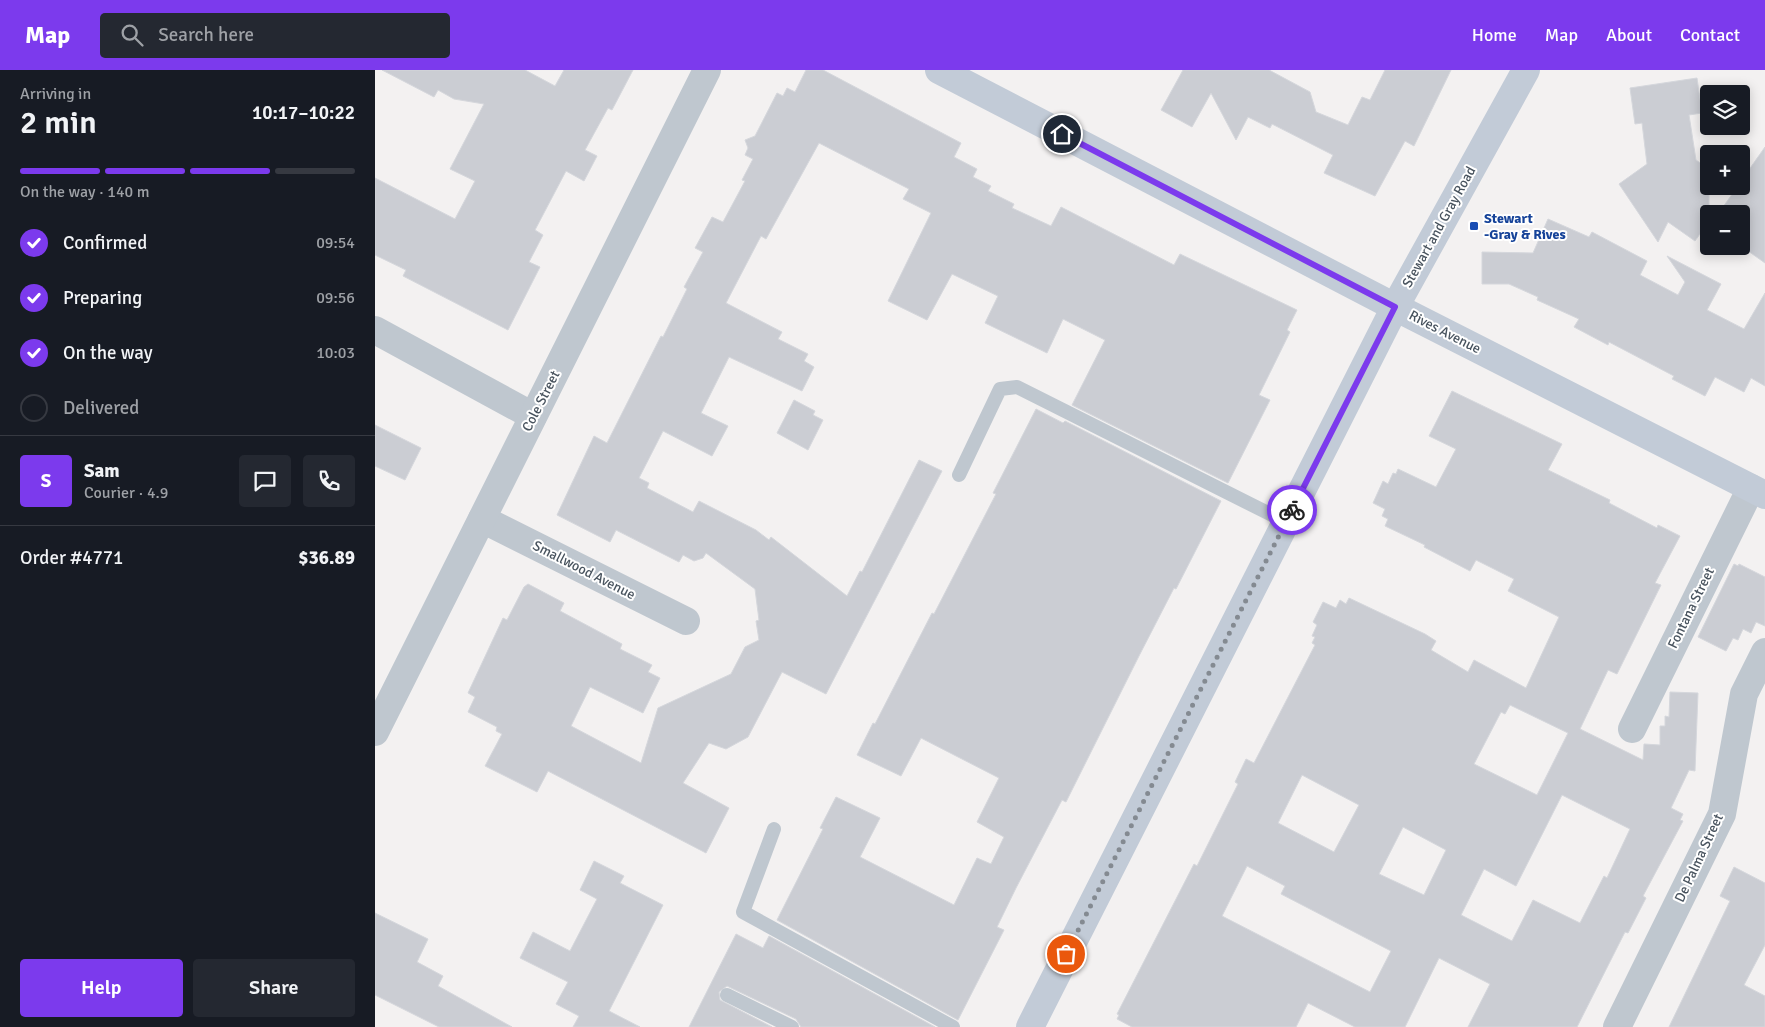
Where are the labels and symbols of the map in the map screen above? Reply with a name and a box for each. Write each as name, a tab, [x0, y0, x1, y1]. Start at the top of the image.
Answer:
pin	[1041, 113, 1083, 155]
street label: Stewart and Gray Road	[1399, 164, 1479, 290]
place label: Stewart -Gray & Rives	[1484, 210, 1566, 243]
marker: Stewart -Gray & Rives	[1468, 220, 1480, 232]
street label: Rives Avenue	[1406, 307, 1484, 357]
street label: Cole Street	[518, 368, 564, 434]
courier	[1267, 485, 1317, 535]
street label: Smallwood Avenue	[530, 537, 638, 603]
street label: Fontana Street	[1664, 565, 1718, 651]
street label: De Palma Street	[1671, 811, 1727, 905]
pin	[1045, 933, 1087, 975]

